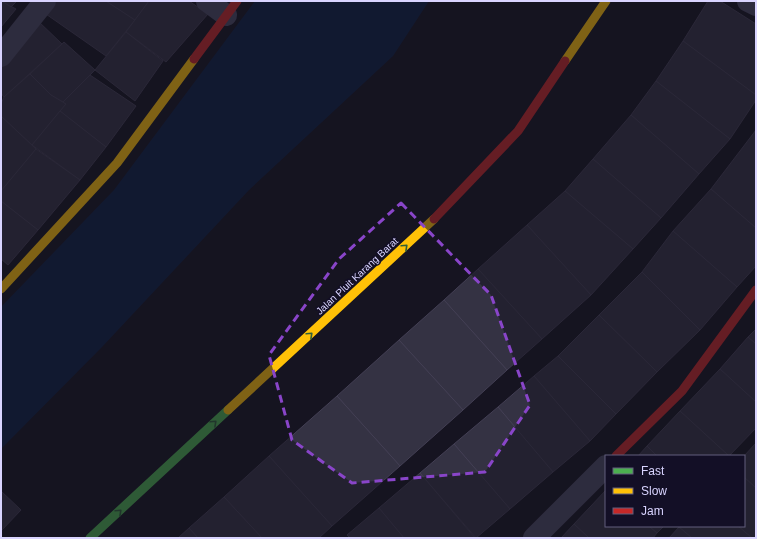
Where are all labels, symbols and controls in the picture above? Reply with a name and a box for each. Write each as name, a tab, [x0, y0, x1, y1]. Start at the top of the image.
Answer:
street label: Jalan Pluit Karang Barat	[314, 235, 400, 317]
one-way arrow	[400, 244, 408, 252]
one-way arrow	[305, 332, 313, 340]
one-way arrow	[209, 421, 217, 428]
legend	[605, 455, 745, 527]
text: Fast	[641, 464, 665, 478]
text: Slow	[641, 484, 667, 498]
text: Jam	[641, 504, 664, 518]
one-way arrow	[114, 509, 122, 516]

